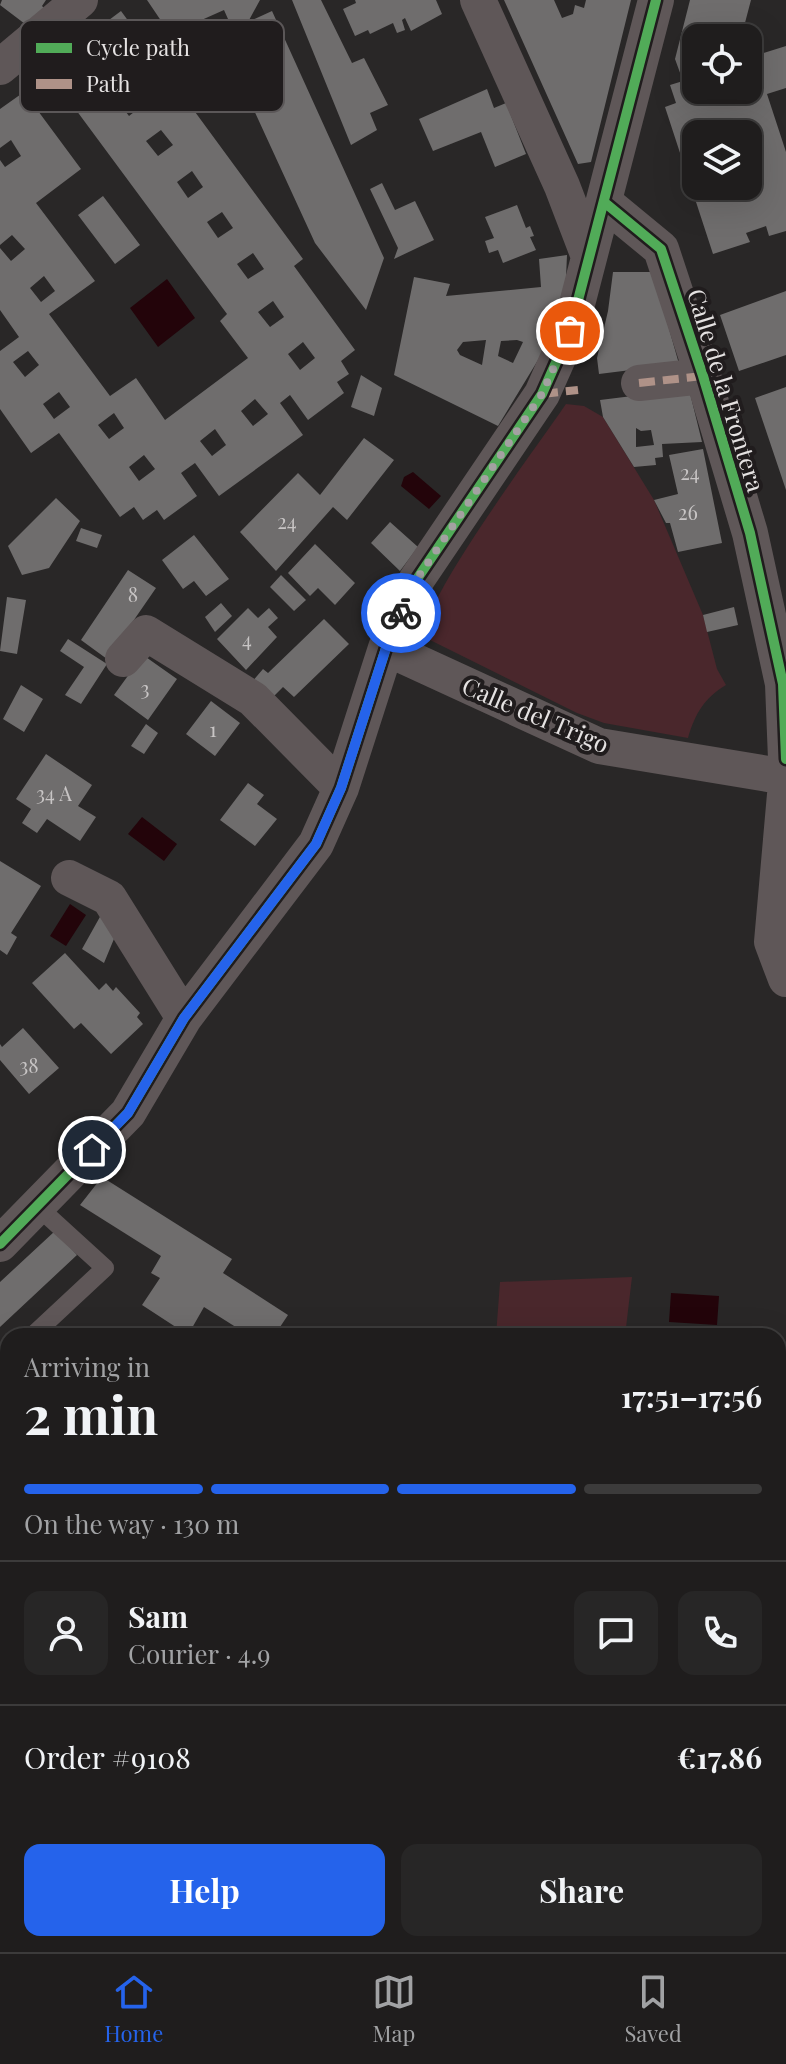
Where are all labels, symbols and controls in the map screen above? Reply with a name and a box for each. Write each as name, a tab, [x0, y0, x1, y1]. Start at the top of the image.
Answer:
legend	[20, 20, 284, 112]
map controls	[682, 24, 762, 200]
button: locate	[682, 24, 762, 104]
text: Cycle path	[86, 32, 190, 62]
text: Path	[86, 68, 130, 98]
button: layers	[682, 120, 762, 200]
street label: Calle de la Frontera	[681, 285, 773, 495]
pin	[536, 297, 604, 365]
icon: bag	[548, 309, 592, 353]
house number: 24	[680, 458, 700, 485]
house number: 26	[678, 498, 698, 525]
house number: 24	[277, 507, 297, 534]
courier	[361, 573, 441, 653]
house number: 8	[128, 580, 138, 607]
icon: bike	[379, 591, 423, 635]
house number: 4	[242, 625, 252, 652]
street label: Calle del Trigo	[458, 669, 614, 759]
house number: 3	[140, 674, 150, 701]
house number: 1	[209, 715, 217, 742]
house number: 34 A	[36, 779, 72, 806]
house number: 38	[19, 1051, 39, 1078]
pin	[58, 1116, 126, 1184]
icon: home	[70, 1128, 114, 1172]
text: Arriving in	[24, 1349, 150, 1384]
text: 17:51–17:56	[621, 1376, 762, 1416]
text: 2 min	[24, 1379, 158, 1448]
text: On the way · 130 m	[24, 1506, 239, 1541]
button: person	[24, 1591, 108, 1675]
button: chat	[574, 1591, 658, 1675]
button: phone	[678, 1591, 762, 1675]
text: Sam	[128, 1596, 188, 1636]
text: Courier · 4.9	[128, 1636, 270, 1671]
text: Order #9108	[24, 1737, 191, 1777]
text: €17.86	[677, 1737, 762, 1777]
button: Help	[24, 1844, 385, 1936]
button: Share	[401, 1844, 762, 1936]
tab: Home	[104, 1970, 163, 2048]
tab: Map	[372, 1970, 416, 2048]
tab: Saved	[624, 1970, 682, 2048]

